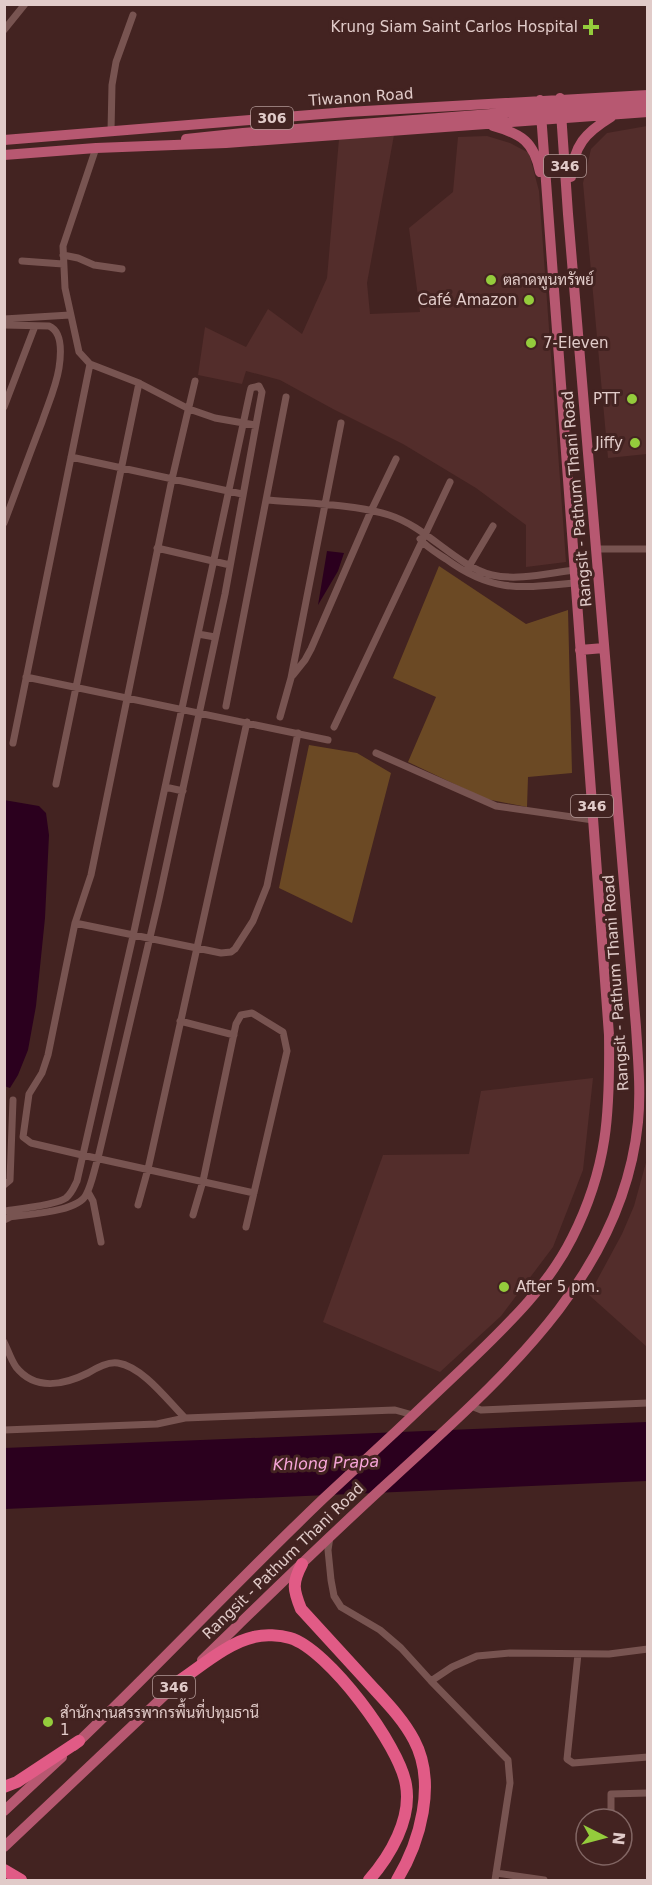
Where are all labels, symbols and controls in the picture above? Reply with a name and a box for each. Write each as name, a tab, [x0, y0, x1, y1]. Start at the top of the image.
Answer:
place label: Krung Siam Saint Carlos Hospital	[330, 18, 578, 36]
marker: Krung Siam Saint Carlos Hospital	[582, 18, 600, 36]
street label: Tiwanon Road	[307, 84, 414, 110]
road number: 306	[251, 107, 293, 129]
road number: 346	[544, 155, 586, 177]
place label: ตลาดพูนทรัพย์	[503, 270, 594, 290]
marker: ตลาดพูนทรัพย์	[484, 273, 498, 287]
place label: Café Amazon	[417, 291, 517, 309]
marker: Café Amazon	[522, 293, 536, 307]
place label: 7-Eleven	[543, 334, 608, 352]
marker: 7-Eleven	[524, 336, 538, 350]
street label: Rangsit - Pathum Thani Road	[559, 390, 595, 608]
place label: PTT	[593, 390, 621, 408]
marker: PTT	[625, 392, 639, 406]
place label: Jiffy	[594, 434, 623, 452]
marker: Jiffy	[628, 436, 642, 450]
road number: 346	[571, 795, 613, 817]
street label: Rangsit - Pathum Thani Road	[599, 874, 633, 1092]
place label: After 5 pm.	[516, 1278, 600, 1296]
marker: After 5 pm.	[497, 1280, 511, 1294]
water label: Khlong Prapa	[273, 1452, 379, 1474]
street label: Rangsit - Pathum Thani Road	[199, 1479, 367, 1643]
road number: 346	[153, 1676, 195, 1698]
place label: สำนักงานสรรพากรพื้นที่ปทุมธานี 1	[60, 1698, 259, 1739]
marker: สำนักงานสรรพากรพื้นที่ปทุมธานี 1	[41, 1715, 55, 1729]
north arrow	[574, 1807, 634, 1867]
text: N	[608, 1831, 629, 1846]

